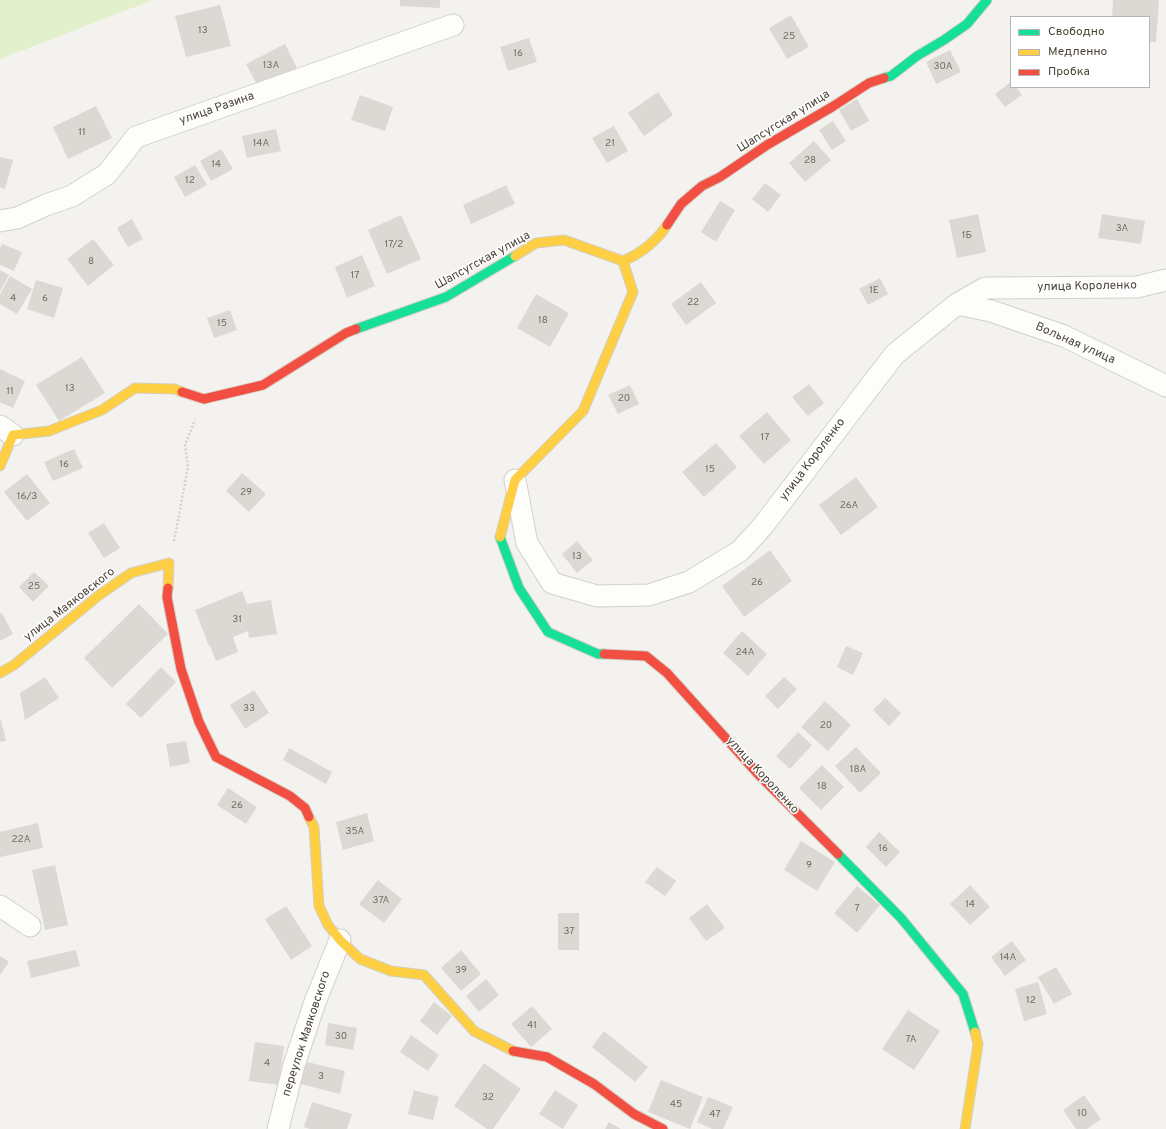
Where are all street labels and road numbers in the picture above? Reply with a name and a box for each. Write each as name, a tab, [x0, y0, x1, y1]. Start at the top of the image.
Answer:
street label: Шапсугская улица	[735, 88, 833, 156]
street label: улица Разина	[178, 89, 256, 129]
street label: Шапсугская улица	[433, 229, 533, 293]
street label: улица Короленко	[1037, 279, 1137, 295]
street label: Вольная улица	[1033, 320, 1117, 368]
street label: улица Короленко	[777, 416, 849, 504]
street label: улица Маяковского	[22, 565, 118, 645]
street label: улица Короленко	[723, 735, 801, 817]
street label: переулок Маяковского	[280, 970, 334, 1098]

